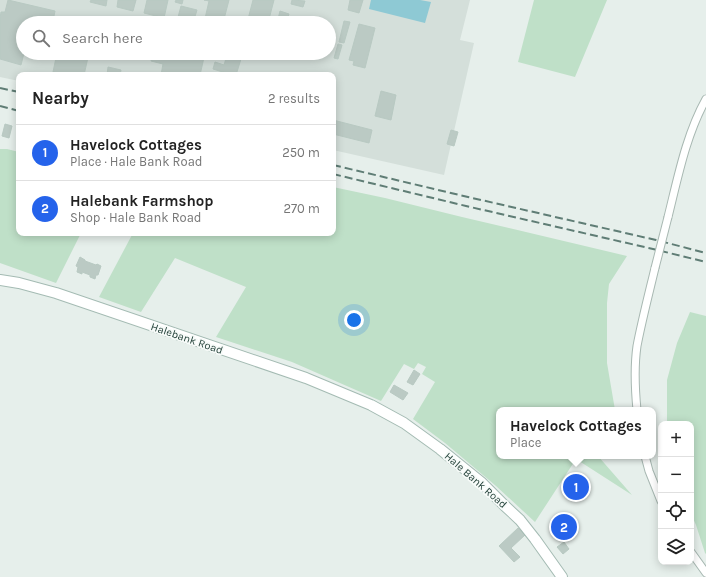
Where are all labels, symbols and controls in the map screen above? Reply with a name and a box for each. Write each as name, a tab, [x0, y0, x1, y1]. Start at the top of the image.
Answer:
search box	[16, 16, 336, 60]
icon: search	[30, 27, 52, 49]
text: Search here	[62, 29, 143, 47]
text: Nearby	[32, 88, 89, 108]
text: 2 results	[268, 91, 320, 106]
text: Havelock Cottages	[70, 136, 202, 154]
text: 1	[43, 145, 47, 160]
text: 250 m	[282, 145, 320, 160]
text: Place · Hale Bank Road	[70, 154, 203, 169]
text: Halebank Farmshop	[70, 192, 214, 210]
text: 2	[41, 201, 49, 216]
text: 270 m	[283, 201, 320, 216]
text: Shop · Hale Bank Road	[70, 210, 202, 225]
your location	[344, 310, 364, 330]
street label: Halebank Road	[149, 320, 225, 357]
popup	[496, 407, 656, 459]
text: Havelock Cottages	[510, 417, 642, 435]
map controls	[658, 421, 694, 565]
button: +	[658, 421, 694, 457]
text: Place	[510, 435, 541, 450]
street label: Hale Bank Road	[442, 450, 510, 511]
button: −	[658, 457, 694, 493]
pin: 1	[563, 472, 589, 502]
button: locate	[658, 493, 694, 529]
pin: 2	[551, 512, 577, 542]
button: layers	[658, 529, 694, 565]

